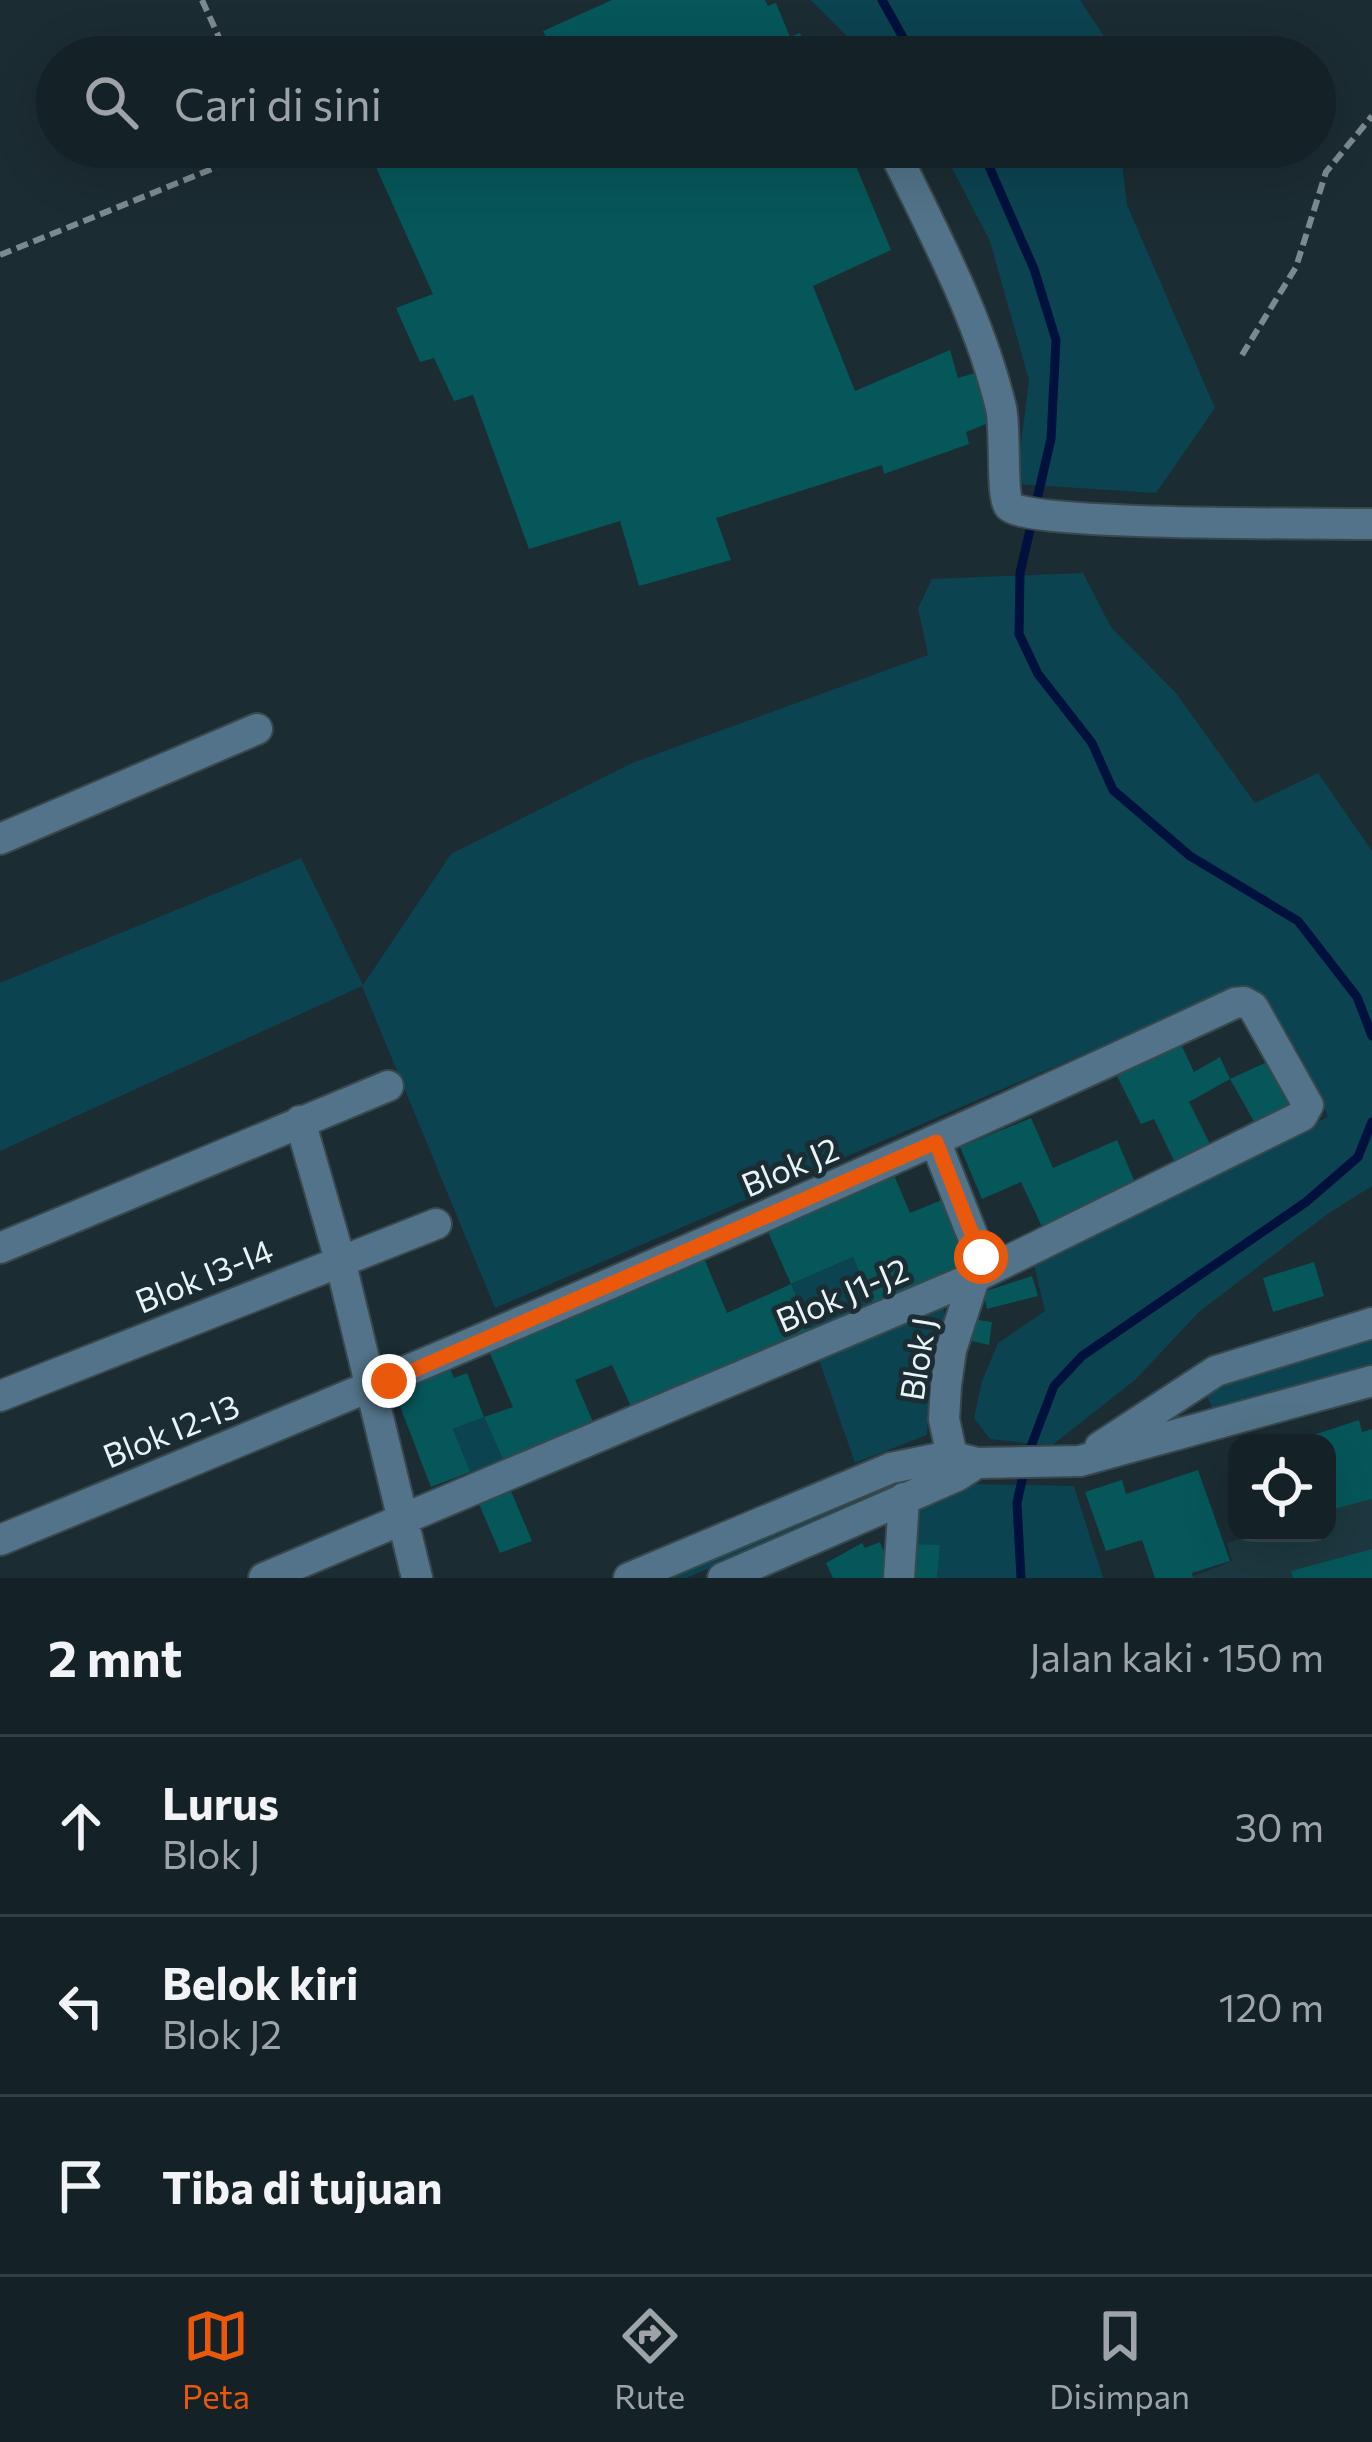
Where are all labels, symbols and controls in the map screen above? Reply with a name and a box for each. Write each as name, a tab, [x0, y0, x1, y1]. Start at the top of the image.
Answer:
search box	[36, 36, 1336, 168]
icon: search	[78, 69, 144, 135]
text: Cari di sini	[174, 75, 382, 130]
street label: Blok J2	[735, 1127, 844, 1204]
street label: Blok I3-I4	[129, 1229, 278, 1321]
route start	[954, 1230, 1008, 1284]
street label: Blok J1-J2	[769, 1248, 913, 1340]
street label: Blok J	[890, 1314, 943, 1403]
route end	[362, 1354, 416, 1408]
street label: Blok I2-I3	[96, 1384, 244, 1475]
map controls	[1228, 1434, 1336, 1542]
button: locate	[1228, 1434, 1336, 1542]
text: 2 mnt	[48, 1625, 182, 1688]
text: Jalan kaki · 150 m	[1029, 1632, 1324, 1680]
text: Lurus	[162, 1774, 279, 1829]
icon: ahead	[48, 1793, 114, 1859]
text: 30 m	[1235, 1802, 1324, 1850]
text: Blok J	[162, 1829, 260, 1877]
text: Belok kiri	[162, 1954, 359, 2009]
icon: left	[48, 1973, 114, 2039]
text: 120 m	[1219, 1982, 1324, 2030]
text: Blok J2	[162, 2009, 282, 2057]
icon: arrive	[48, 2153, 114, 2219]
text: Tiba di tujuan	[162, 2158, 443, 2213]
tab: Peta	[182, 2303, 250, 2416]
tab: Rute	[614, 2303, 685, 2416]
tab: Disimpan	[1049, 2303, 1190, 2416]

